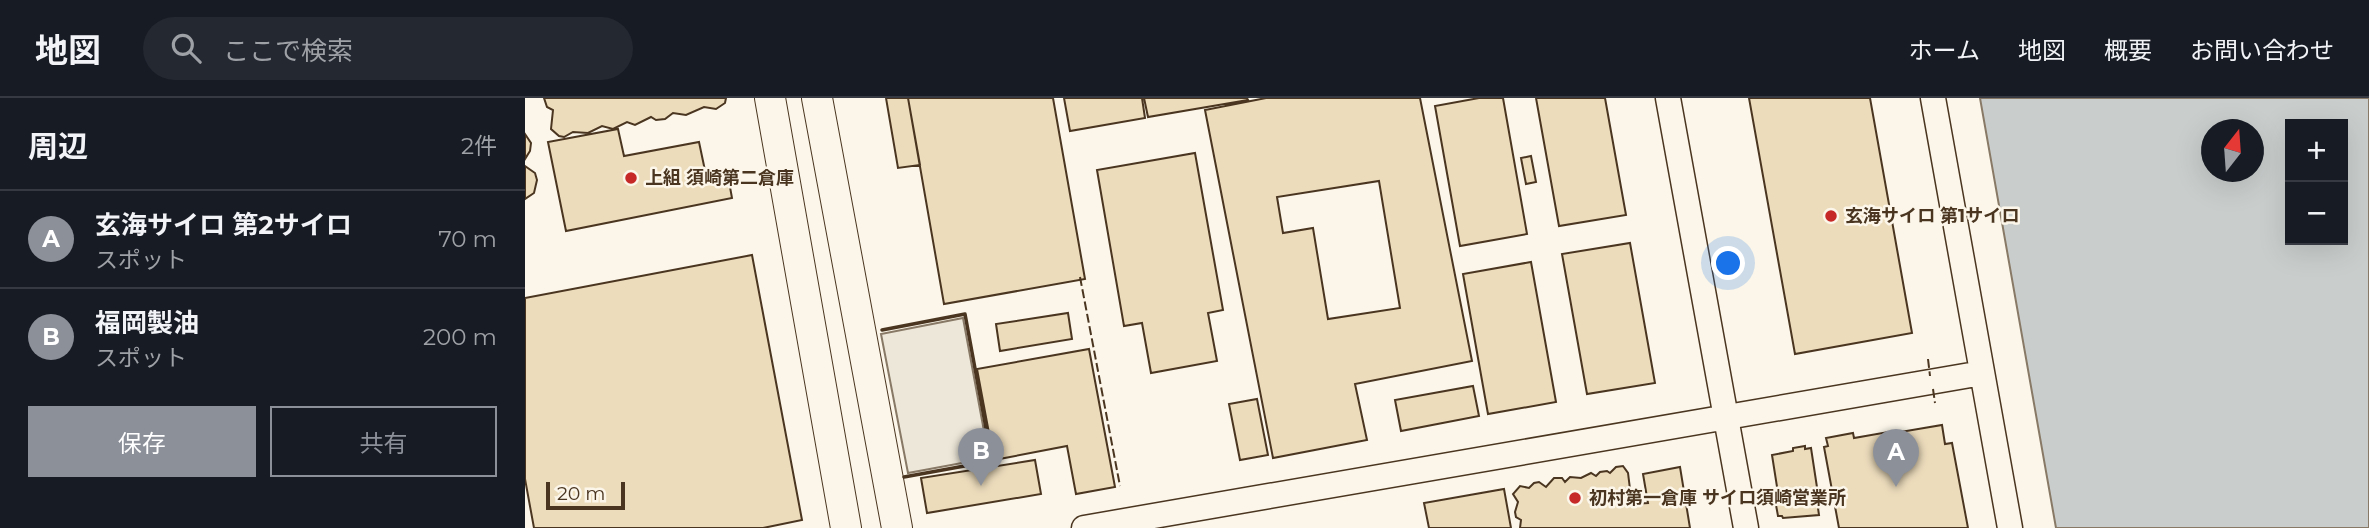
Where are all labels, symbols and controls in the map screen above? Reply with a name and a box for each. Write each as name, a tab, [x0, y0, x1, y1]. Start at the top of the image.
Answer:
search box	[143, 17, 633, 80]
icon: search	[167, 29, 205, 67]
text: 地図	[35, 30, 101, 70]
text: ここで検索	[223, 35, 353, 67]
text: ホーム	[1909, 36, 1980, 65]
text: 地図	[2018, 36, 2066, 65]
text: 概要	[2104, 36, 2152, 65]
text: お問い合わせ	[2190, 36, 2334, 65]
north arrow	[2201, 119, 2264, 182]
map controls	[2285, 119, 2348, 245]
button: +	[2285, 119, 2348, 182]
text: 周辺	[28, 128, 88, 165]
text: 2件	[461, 132, 497, 160]
place label: 上組 須崎第二倉庫	[645, 167, 794, 189]
marker: 上組 須崎第二倉庫	[623, 170, 639, 186]
button: −	[2285, 182, 2348, 245]
place label: 玄海サイロ 第1サイロ	[1845, 205, 2019, 227]
marker: 玄海サイロ 第1サイロ	[1823, 208, 1839, 224]
text: 玄海サイロ 第2サイロ	[95, 209, 352, 241]
text: A	[42, 225, 60, 253]
text: 70 m	[438, 225, 497, 253]
text: スポット	[95, 246, 187, 274]
your location	[1711, 246, 1745, 280]
text: 福岡製油	[95, 307, 199, 339]
text: B	[42, 323, 60, 351]
text: 200 m	[423, 323, 497, 351]
text: スポット	[95, 344, 187, 372]
button: 保存	[28, 406, 256, 477]
button: 共有	[270, 406, 497, 477]
pin: B	[958, 428, 1004, 486]
pin: A	[1873, 429, 1919, 487]
scale bar	[546, 479, 625, 511]
text: 20 m	[557, 482, 605, 505]
place label: 初村第一倉庫 サイロ須崎営業所	[1589, 487, 1846, 509]
marker: 初村第一倉庫 サイロ須崎営業所	[1567, 490, 1583, 506]

